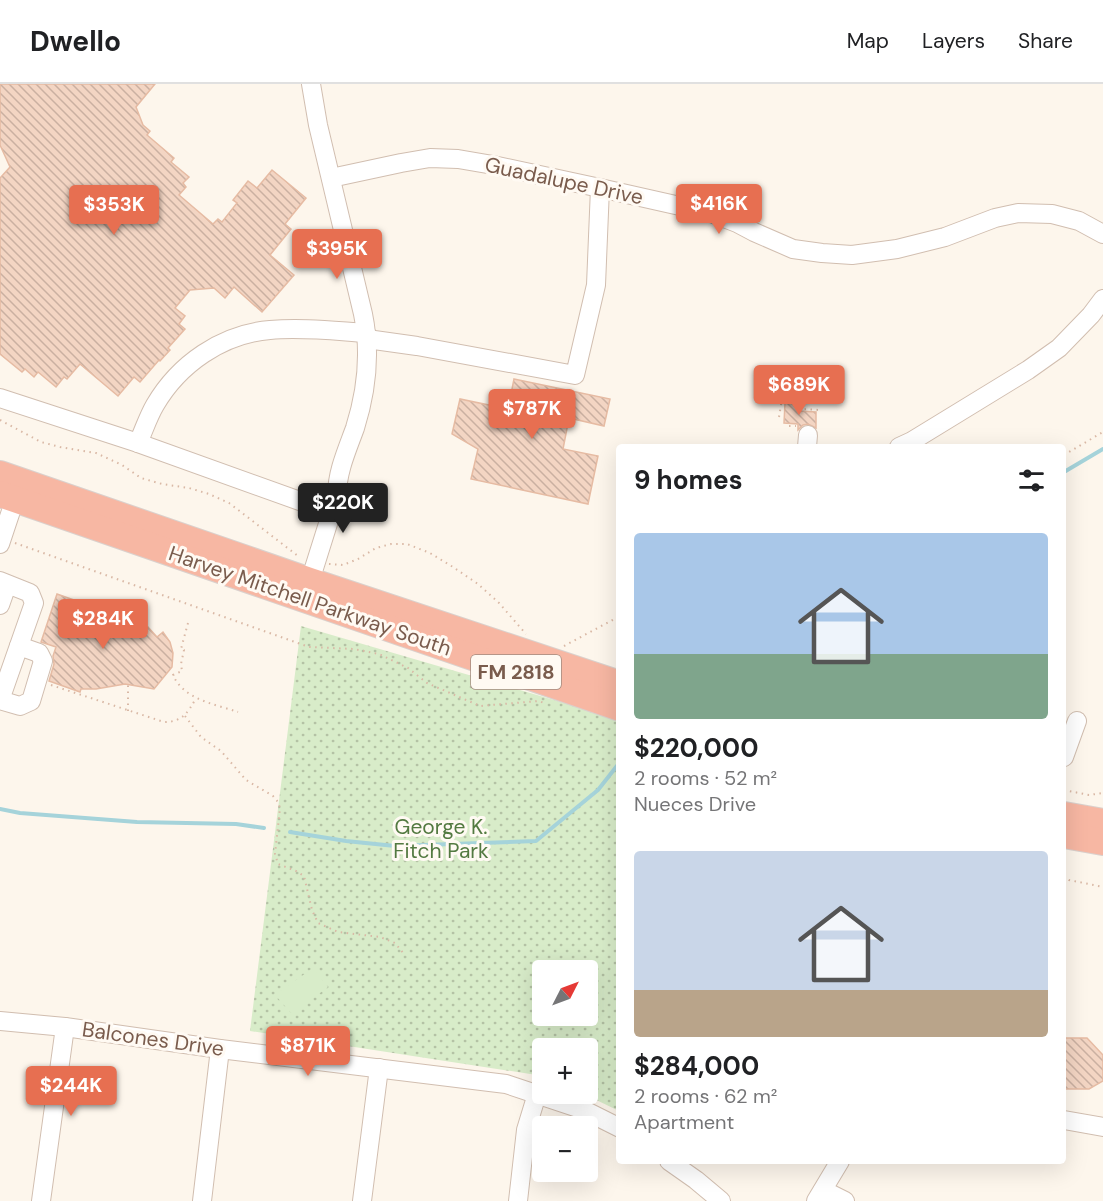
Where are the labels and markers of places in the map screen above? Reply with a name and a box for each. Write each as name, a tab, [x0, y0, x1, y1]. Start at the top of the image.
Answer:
pin: $416K	[677, 184, 761, 235]
pin: $353K	[72, 185, 156, 236]
pin: $395K	[295, 229, 379, 280]
pin: $689K	[757, 365, 841, 416]
pin: $787K	[490, 389, 574, 440]
pin: $220K	[301, 483, 385, 534]
pin: $284K	[61, 599, 145, 650]
pin: $871K	[266, 1026, 350, 1077]
pin: $244K	[29, 1066, 113, 1117]

